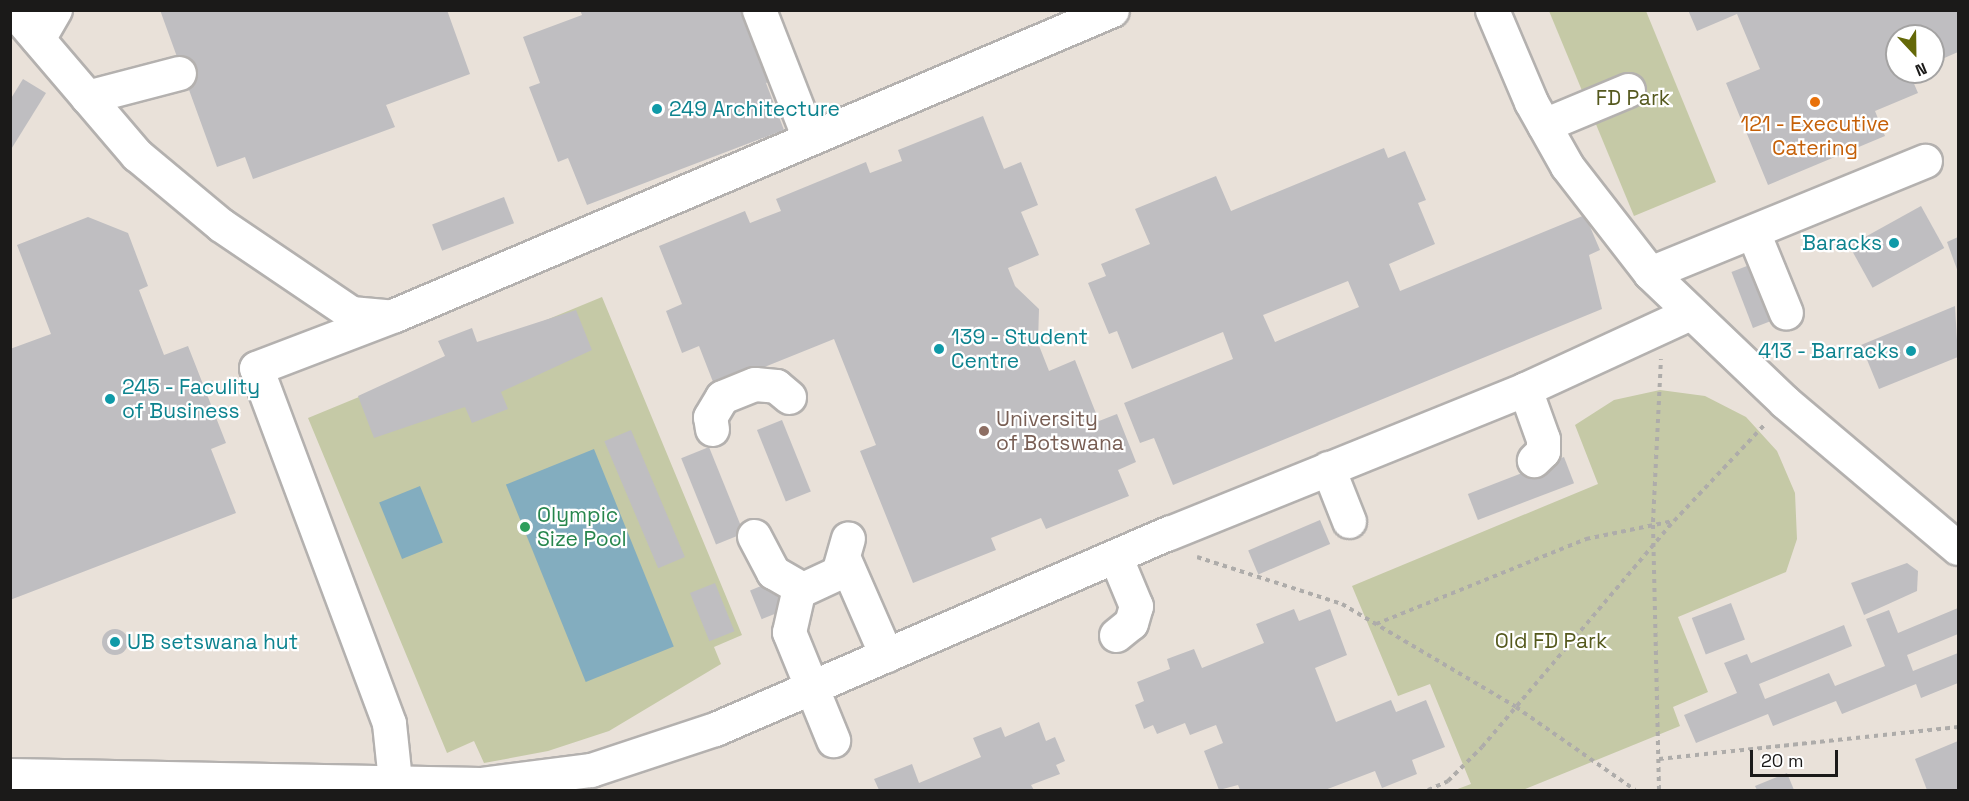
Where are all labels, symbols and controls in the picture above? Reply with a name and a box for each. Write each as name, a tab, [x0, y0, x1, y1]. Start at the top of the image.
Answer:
north arrow	[1885, 24, 1945, 84]
text: N	[1912, 58, 1930, 81]
park label: FD Park	[1596, 85, 1670, 111]
marker: 121 - Executive Catering	[1808, 95, 1822, 109]
place label: 249 Architecture	[669, 96, 840, 122]
marker: 249 Architecture	[650, 102, 664, 116]
place label: 121 - Executive Catering	[1740, 111, 1890, 161]
place label: Baracks	[1802, 230, 1882, 256]
marker: Baracks	[1887, 236, 1901, 250]
place label: 139 - Student Centre	[951, 324, 1089, 374]
place label: 413 - Barracks	[1757, 338, 1899, 364]
marker: 139 - Student Centre	[932, 342, 946, 356]
marker: 413 - Barracks	[1904, 344, 1918, 358]
place label: 245 - Faculity of Business	[122, 374, 261, 424]
marker: 245 - Faculity of Business	[103, 392, 117, 406]
place label: University of Botswana	[996, 406, 1124, 456]
marker: University of Botswana	[977, 424, 991, 438]
place label: Olympic Size Pool	[537, 502, 627, 552]
marker: Olympic Size Pool	[518, 520, 532, 534]
park label: Old FD Park	[1495, 628, 1607, 654]
place label: UB setswana hut	[127, 629, 298, 655]
marker: UB setswana hut	[108, 635, 122, 649]
scale bar	[1753, 738, 1842, 776]
text: 20 m	[1761, 749, 1804, 772]

